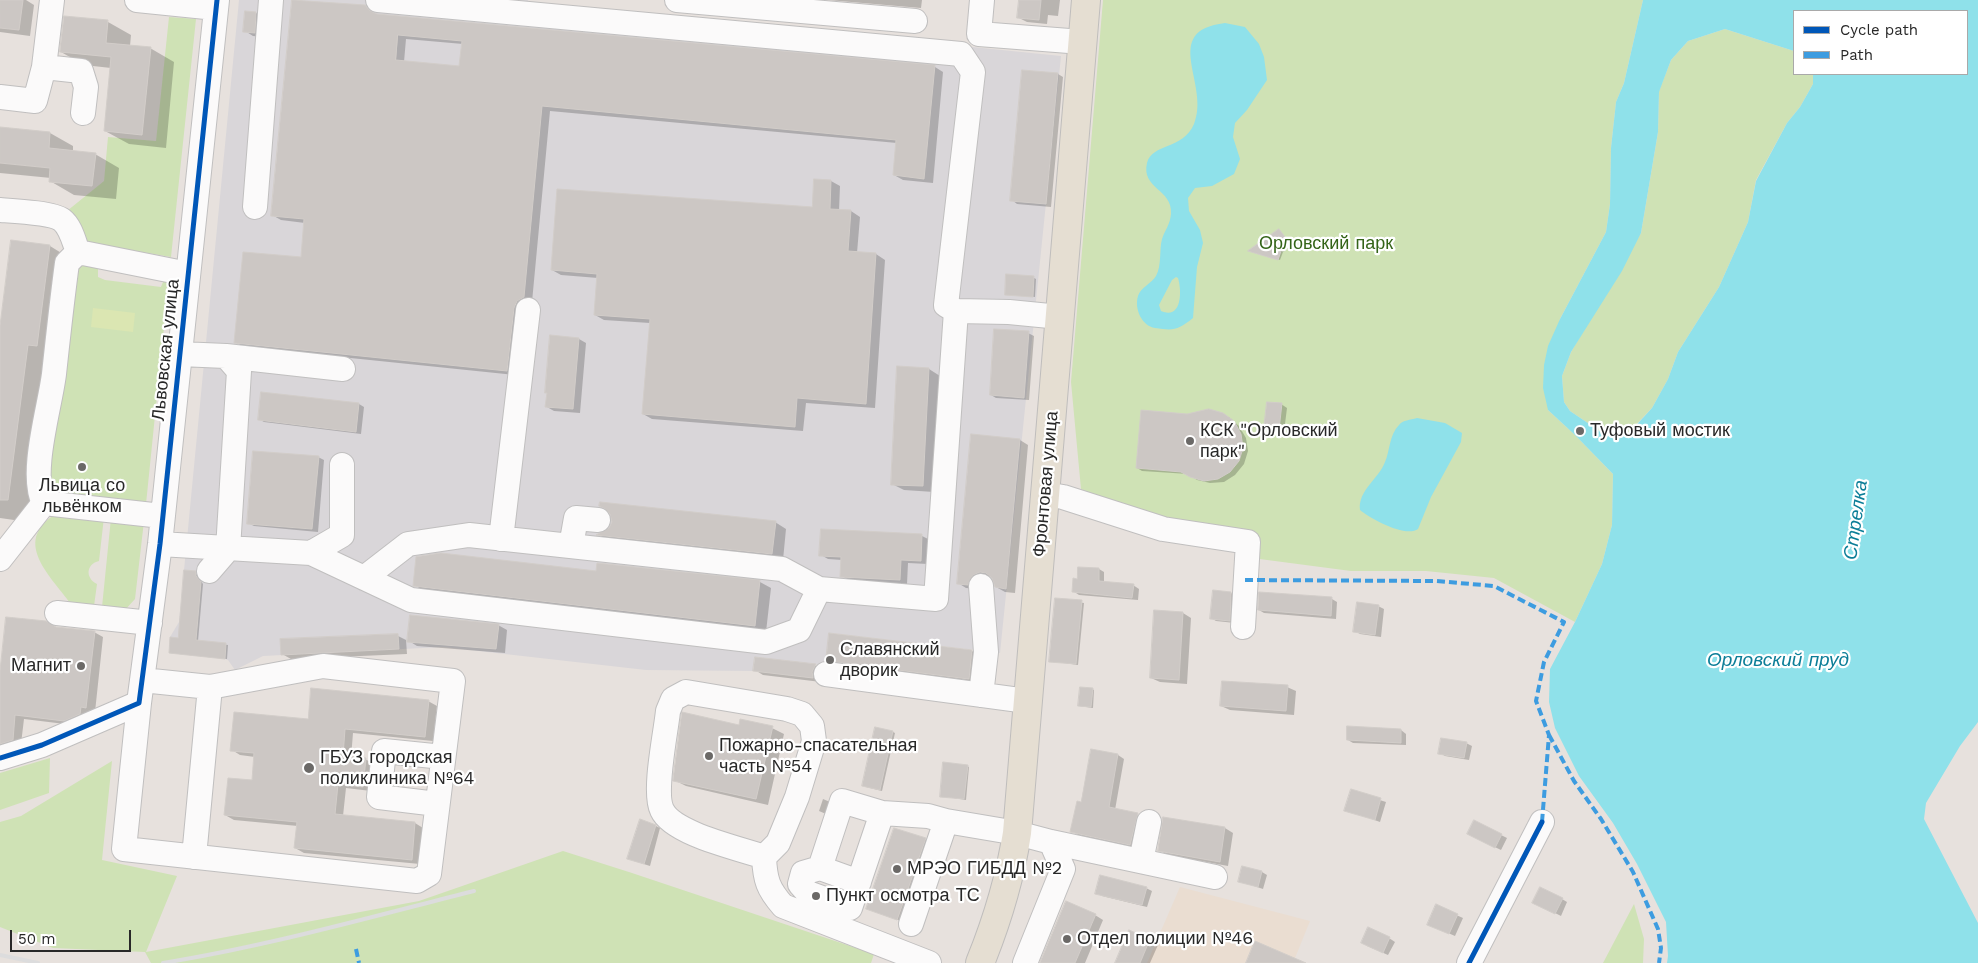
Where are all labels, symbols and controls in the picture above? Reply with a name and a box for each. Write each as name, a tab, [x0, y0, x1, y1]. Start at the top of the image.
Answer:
legend	[1793, 10, 1968, 75]
text: Cycle path	[1840, 21, 1918, 39]
text: Path	[1840, 46, 1873, 64]
park label: Орловский парк	[1259, 233, 1393, 255]
street label: Львовская улица	[148, 278, 184, 422]
street label: Фронтовая улица	[1029, 410, 1063, 558]
place label: КСК "Орловский парк"	[1200, 420, 1338, 462]
place label: Туфовый мостик	[1590, 420, 1730, 442]
marker: Туфовый мостик	[1574, 425, 1586, 437]
marker: КСК "Орловский парк"	[1184, 435, 1196, 447]
marker: Львица со львёнком	[76, 461, 88, 473]
place label: Львица со львёнком	[39, 475, 125, 518]
water label: Стрелка	[1839, 479, 1873, 561]
place label: Славянский дворик	[840, 639, 940, 682]
water label: Орловский пруд	[1707, 649, 1849, 671]
marker: Славянский дворик	[824, 654, 836, 666]
place label: Магнит	[11, 655, 71, 677]
marker: Магнит	[75, 660, 87, 672]
place label: Пожарно-спасательная часть №54	[719, 735, 917, 778]
place label: ГБУЗ городская поликлиника №64	[320, 747, 475, 790]
marker: Пожарно-спасательная часть №54	[703, 750, 715, 762]
marker: ГБУЗ городская поликлиника №64	[302, 761, 316, 775]
place label: МРЭО ГИБДД №2	[907, 858, 1062, 880]
marker: МРЭО ГИБДД №2	[891, 863, 903, 875]
place label: Пункт осмотра ТС	[826, 885, 980, 907]
marker: Пункт осмотра ТС	[810, 890, 822, 902]
scale bar	[12, 920, 134, 952]
place label: Отдел полиции №46	[1077, 928, 1253, 950]
text: 50 m	[18, 930, 55, 948]
marker: Отдел полиции №46	[1061, 933, 1073, 945]

